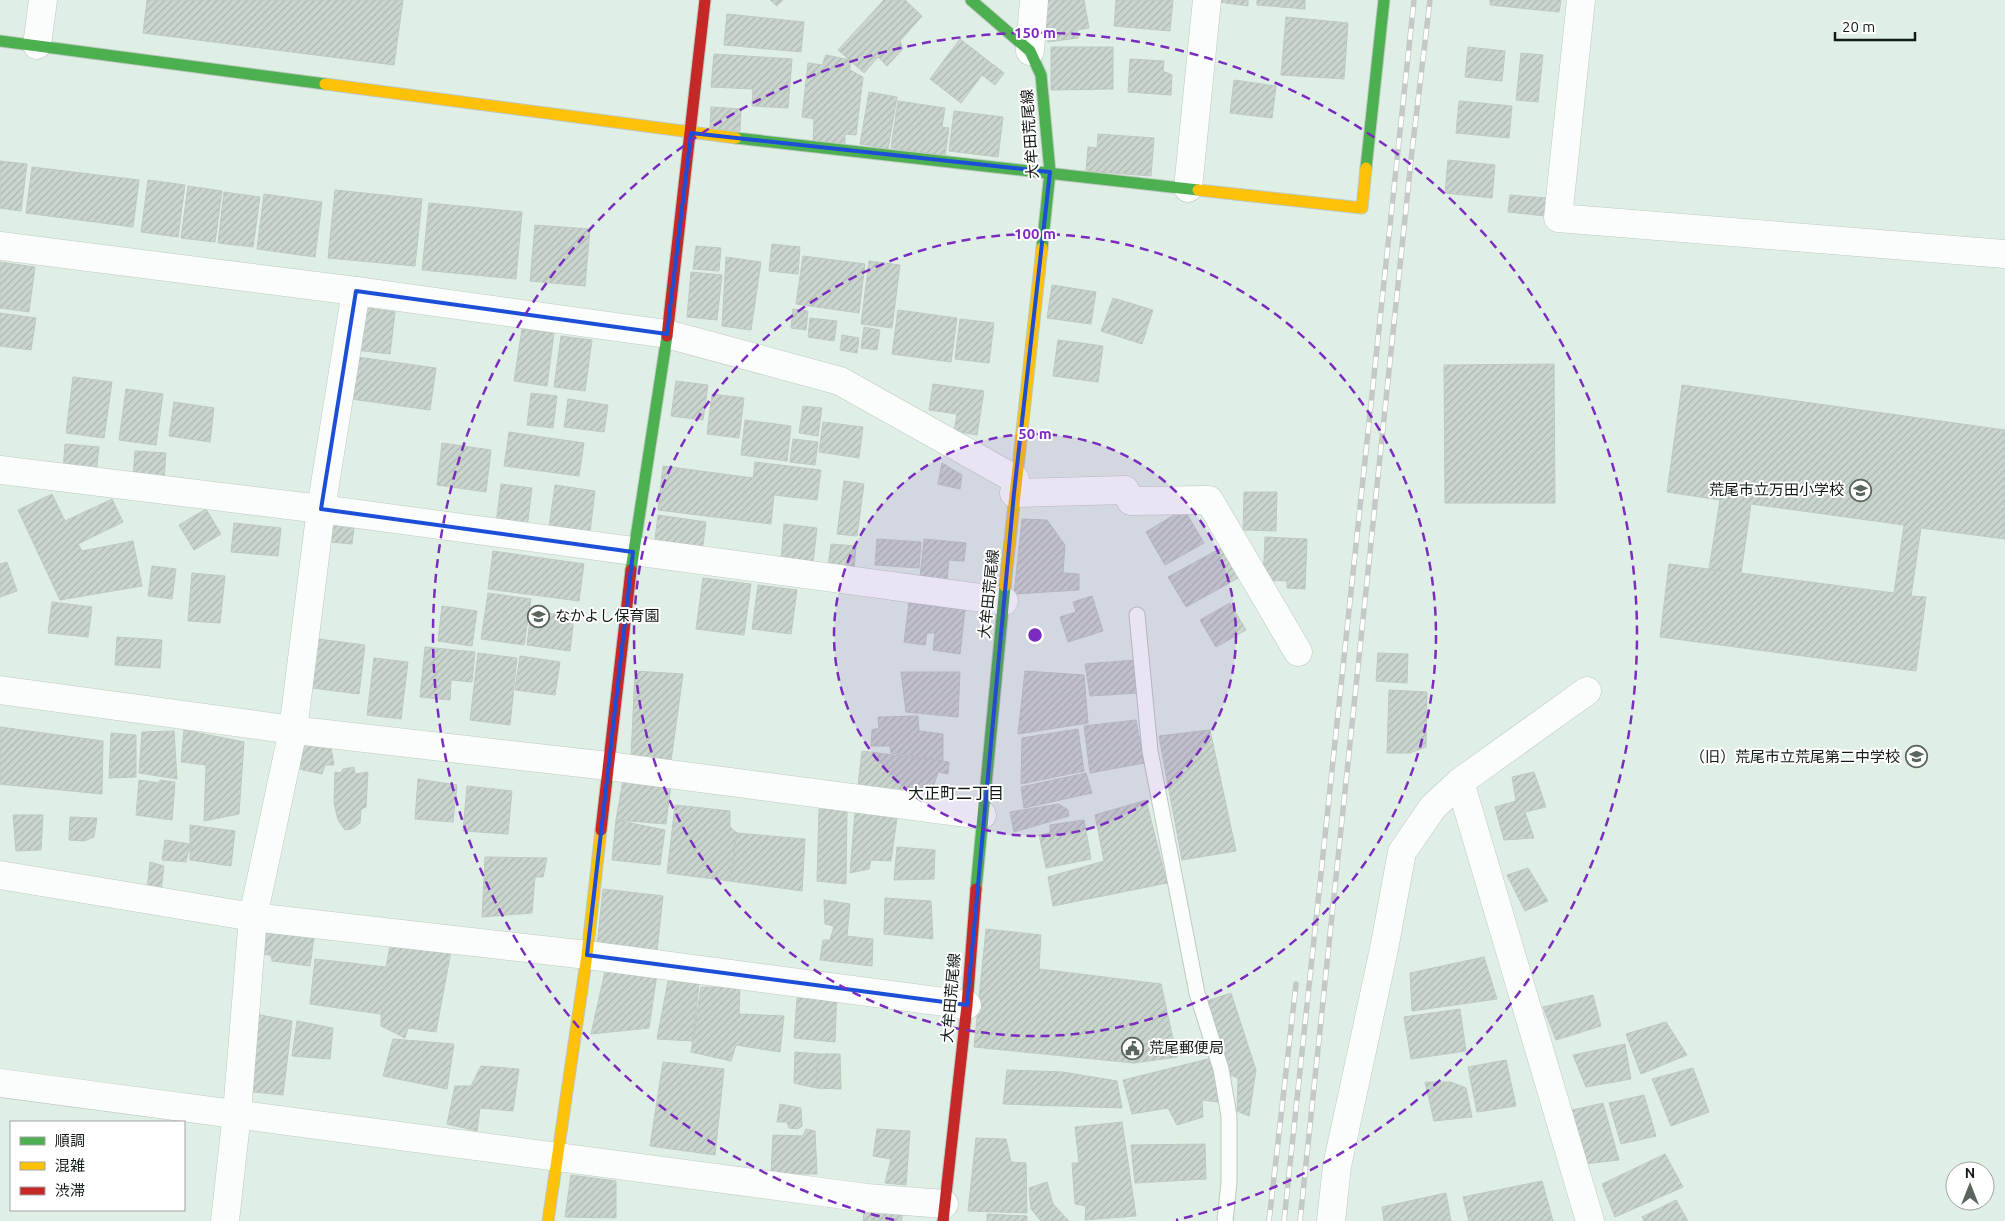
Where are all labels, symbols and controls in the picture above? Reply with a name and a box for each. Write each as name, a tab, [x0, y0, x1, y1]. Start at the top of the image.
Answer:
scale bar	[1835, 10, 1915, 42]
text: 20 m	[1842, 18, 1875, 35]
text: 150 m	[1014, 24, 1056, 41]
street label: 大牟田荒尾線	[1018, 89, 1041, 180]
text: 100 m	[1014, 225, 1056, 242]
text: 50 m	[1018, 425, 1052, 442]
school or university icon: 荒尾市立万田小学校	[1848, 478, 1872, 502]
place label: 荒尾市立万田小学校	[1709, 481, 1844, 498]
street label: 大牟田荒尾線	[975, 548, 1002, 640]
school or university icon: なかよし保育園	[527, 604, 551, 628]
place label: なかよし保育園	[555, 607, 659, 624]
centre of rings	[1026, 626, 1044, 644]
school or university icon: （旧）荒尾市立荒尾第二中学校	[1904, 745, 1928, 769]
place label: （旧）荒尾市立荒尾第二中学校	[1690, 748, 1900, 765]
district label: 大正町二丁目	[908, 784, 1004, 802]
street label: 大牟田荒尾線	[938, 952, 963, 1044]
public building icon: 荒尾郵便局	[1121, 1036, 1145, 1060]
place label: 荒尾郵便局	[1149, 1039, 1224, 1056]
legend	[10, 1121, 185, 1211]
text: 順調	[55, 1132, 85, 1149]
text: 混雑	[55, 1157, 85, 1174]
north arrow	[1945, 1161, 1995, 1211]
text: N	[1965, 1165, 1975, 1181]
text: 渋滞	[55, 1182, 85, 1199]

